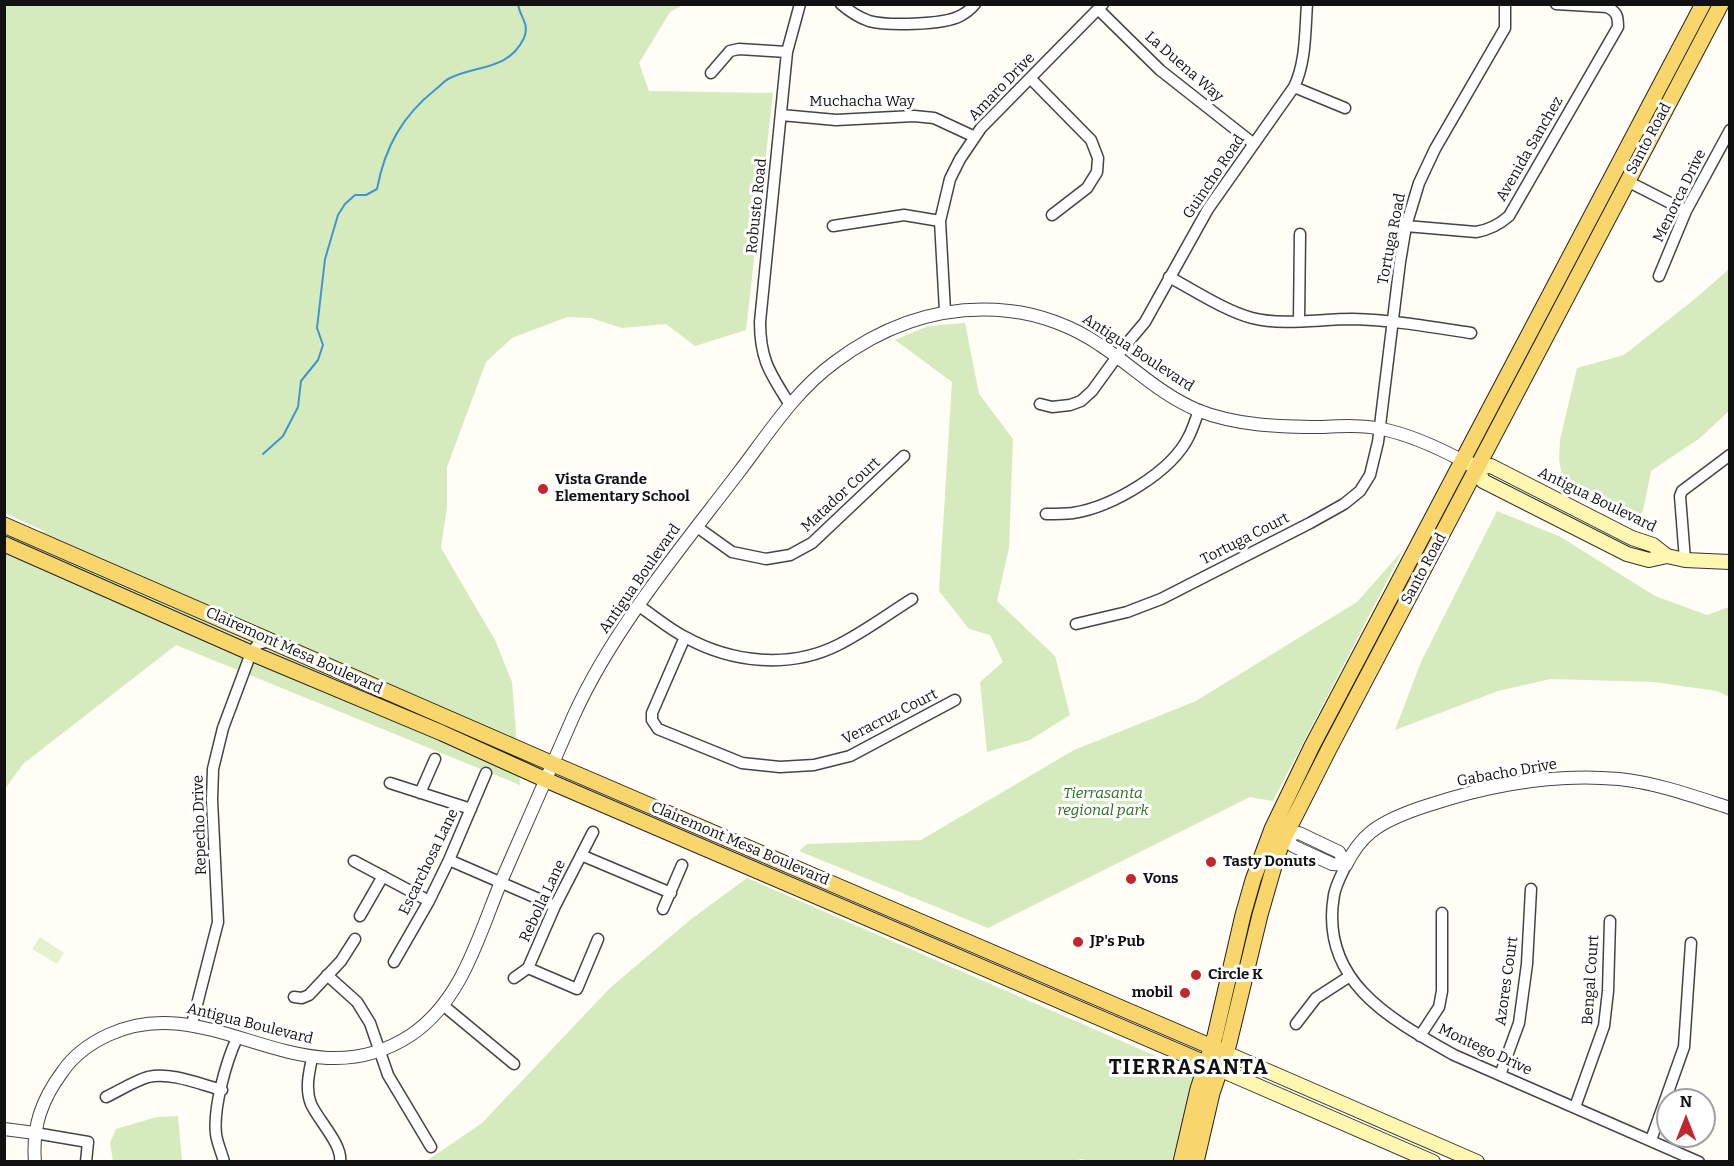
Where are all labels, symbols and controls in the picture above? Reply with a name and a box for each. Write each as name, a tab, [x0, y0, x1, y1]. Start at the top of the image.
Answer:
street label: La Duena Way	[1141, 28, 1227, 106]
street label: Amaro Drive	[965, 49, 1039, 125]
street label: Muchacha Way	[809, 93, 915, 111]
street label: Avenida Sanchez	[1493, 93, 1567, 205]
street label: Santo Road	[1623, 100, 1675, 178]
street label: Guincho Road	[1179, 131, 1249, 223]
street label: Menorca Drive	[1650, 147, 1710, 245]
street label: Robusto Road	[743, 158, 771, 254]
street label: Tortuga Road	[1374, 192, 1410, 286]
street label: Antigua Boulevard	[1079, 310, 1197, 396]
street label: Matador Court	[798, 454, 884, 536]
street label: Antigua Boulevard	[1535, 464, 1659, 536]
place label: Vista Grande Elementary School	[555, 471, 690, 506]
marker: Vista Grande Elementary School	[536, 482, 550, 496]
street label: Tortuga Court	[1198, 509, 1292, 569]
street label: Antigua Boulevard	[596, 521, 684, 637]
street label: Santo Road	[1398, 530, 1450, 608]
street label: Clairemont Mesa Boulevard	[203, 604, 385, 698]
street label: Veracruz Court	[839, 685, 941, 749]
street label: Gabacho Drive	[1456, 755, 1558, 791]
street label: Repecho Drive	[189, 775, 211, 875]
park label: Tierrasanta regional park	[1057, 785, 1149, 820]
street label: Clairemont Mesa Boulevard	[648, 798, 832, 890]
street label: Escarchosa Lane	[396, 806, 462, 918]
place label: Tasty Donuts	[1223, 853, 1316, 871]
marker: Tasty Donuts	[1204, 855, 1218, 869]
street label: Rebolla Lane	[516, 857, 570, 945]
place label: Vons	[1143, 870, 1178, 888]
marker: Vons	[1124, 872, 1138, 886]
place label: JP's Pub	[1090, 933, 1145, 951]
street label: Bengal Court	[1579, 934, 1603, 1026]
marker: JP's Pub	[1071, 935, 1085, 949]
street label: Azores Court	[1492, 935, 1522, 1027]
place label: Circle K	[1208, 966, 1263, 984]
marker: Circle K	[1189, 968, 1203, 982]
place label: mobil	[1132, 984, 1173, 1002]
marker: mobil	[1178, 986, 1192, 1000]
street label: Antigua Boulevard	[185, 1000, 315, 1048]
street label: Montego Drive	[1435, 1020, 1535, 1080]
district label: TIERRASANTA	[1109, 1055, 1269, 1081]
north arrow	[1656, 1088, 1716, 1148]
text: N	[1680, 1092, 1692, 1111]

